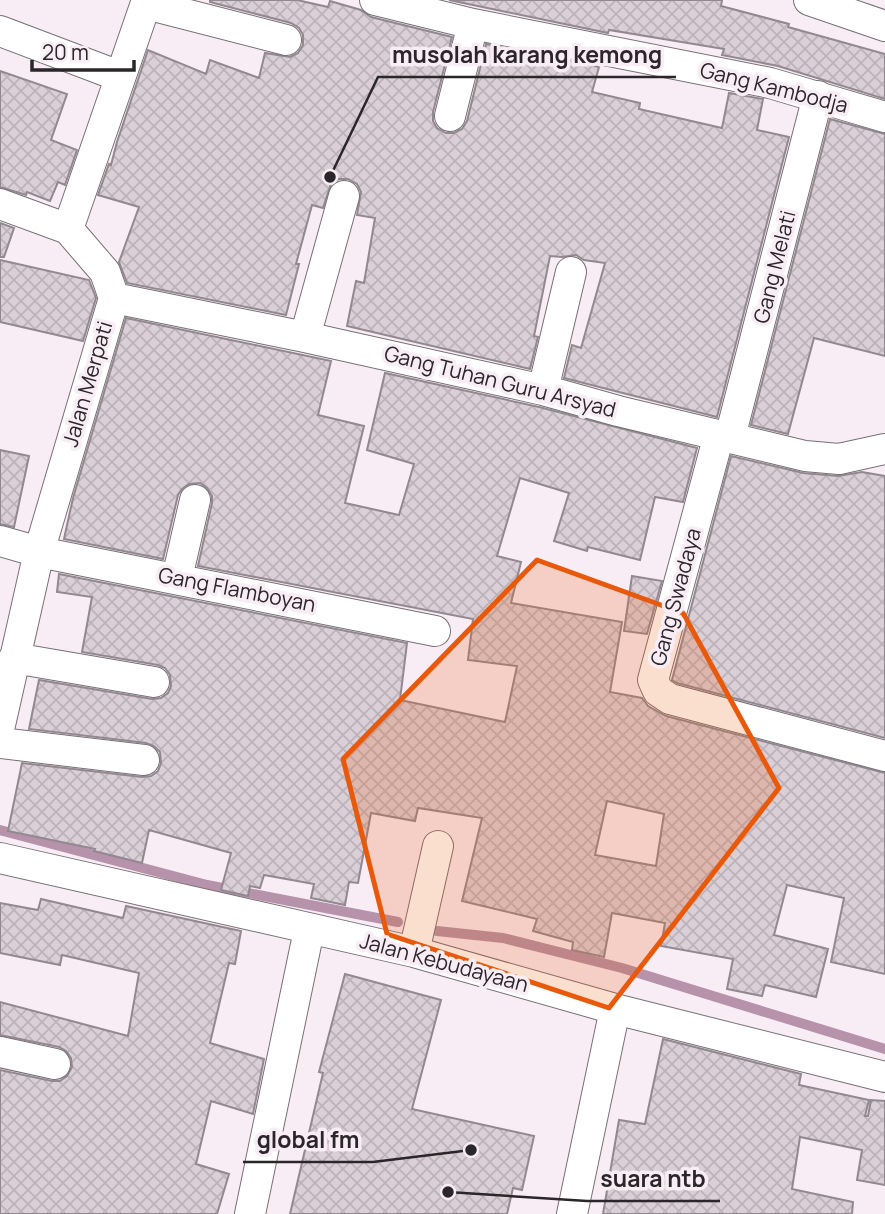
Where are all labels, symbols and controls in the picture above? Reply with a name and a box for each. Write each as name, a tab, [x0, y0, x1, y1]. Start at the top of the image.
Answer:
scale bar	[32, 28, 133, 72]
callout: musolah karang kemong	[378, 33, 676, 77]
text: 20 m	[42, 38, 89, 66]
text: musolah karang kemong	[392, 38, 662, 70]
street label: Gang Kambodja	[697, 55, 851, 119]
street label: Gang Melati	[746, 207, 802, 326]
street label: Jalan Merpati	[56, 318, 118, 450]
street label: Gang Tuhan Guru Arsyad	[382, 339, 619, 423]
street label: Gang Swadaya	[643, 525, 707, 669]
street label: Gang Flamboyan	[156, 560, 318, 618]
street label: Jalan Kebudayaan	[357, 926, 532, 998]
callout: global fm	[243, 1118, 373, 1162]
text: global fm	[257, 1123, 359, 1155]
callout: suara ntb	[587, 1157, 720, 1201]
text: suara ntb	[600, 1162, 706, 1194]

